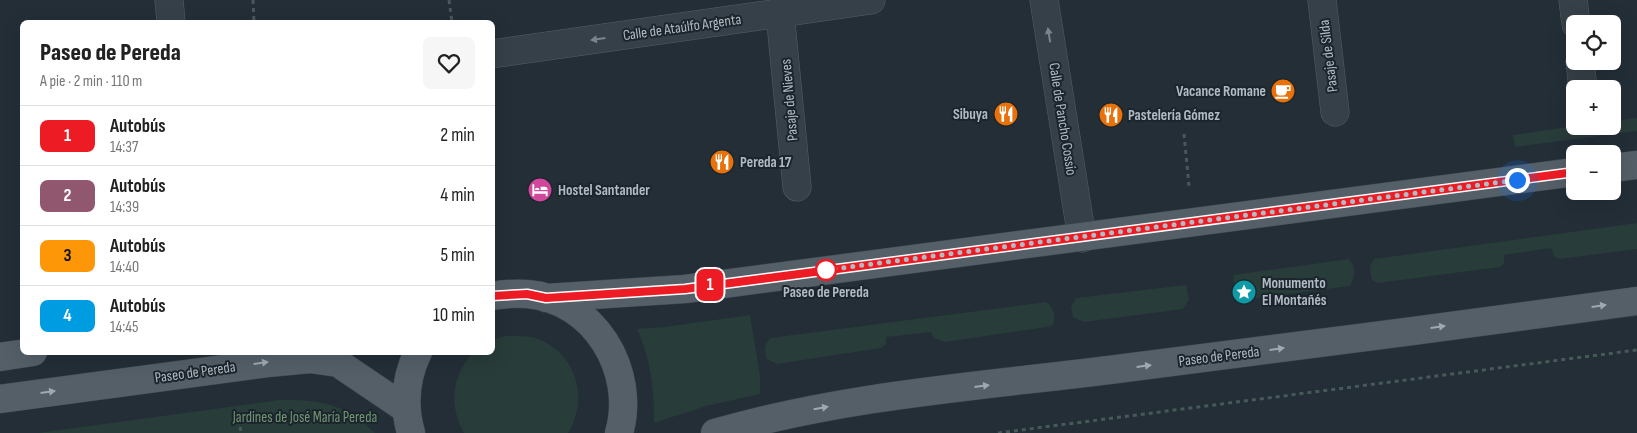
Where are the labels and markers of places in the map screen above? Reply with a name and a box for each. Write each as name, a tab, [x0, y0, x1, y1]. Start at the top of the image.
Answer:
cafe icon: Vacance Romane	[1270, 78, 1296, 104]
place label: Vacance Romane	[1176, 82, 1266, 101]
restaurant icon: Sibuya	[993, 101, 1019, 127]
restaurant icon: Pastelería Gómez	[1098, 102, 1124, 128]
place label: Sibuya	[953, 105, 988, 124]
place label: Pastelería Gómez	[1128, 106, 1220, 125]
restaurant icon: Pereda 17	[709, 149, 735, 175]
place label: Pereda 17	[740, 153, 792, 172]
hotel icon: Hostel Santander	[527, 177, 553, 203]
place label: Hostel Santander	[558, 181, 650, 200]
marker: Paseo de Pereda	[815, 259, 837, 281]
place label: Monumento El Montañés	[1262, 274, 1327, 310]
place icon: Monumento El Montañés	[1231, 279, 1257, 305]
place label: Paseo de Pereda	[783, 283, 869, 302]

